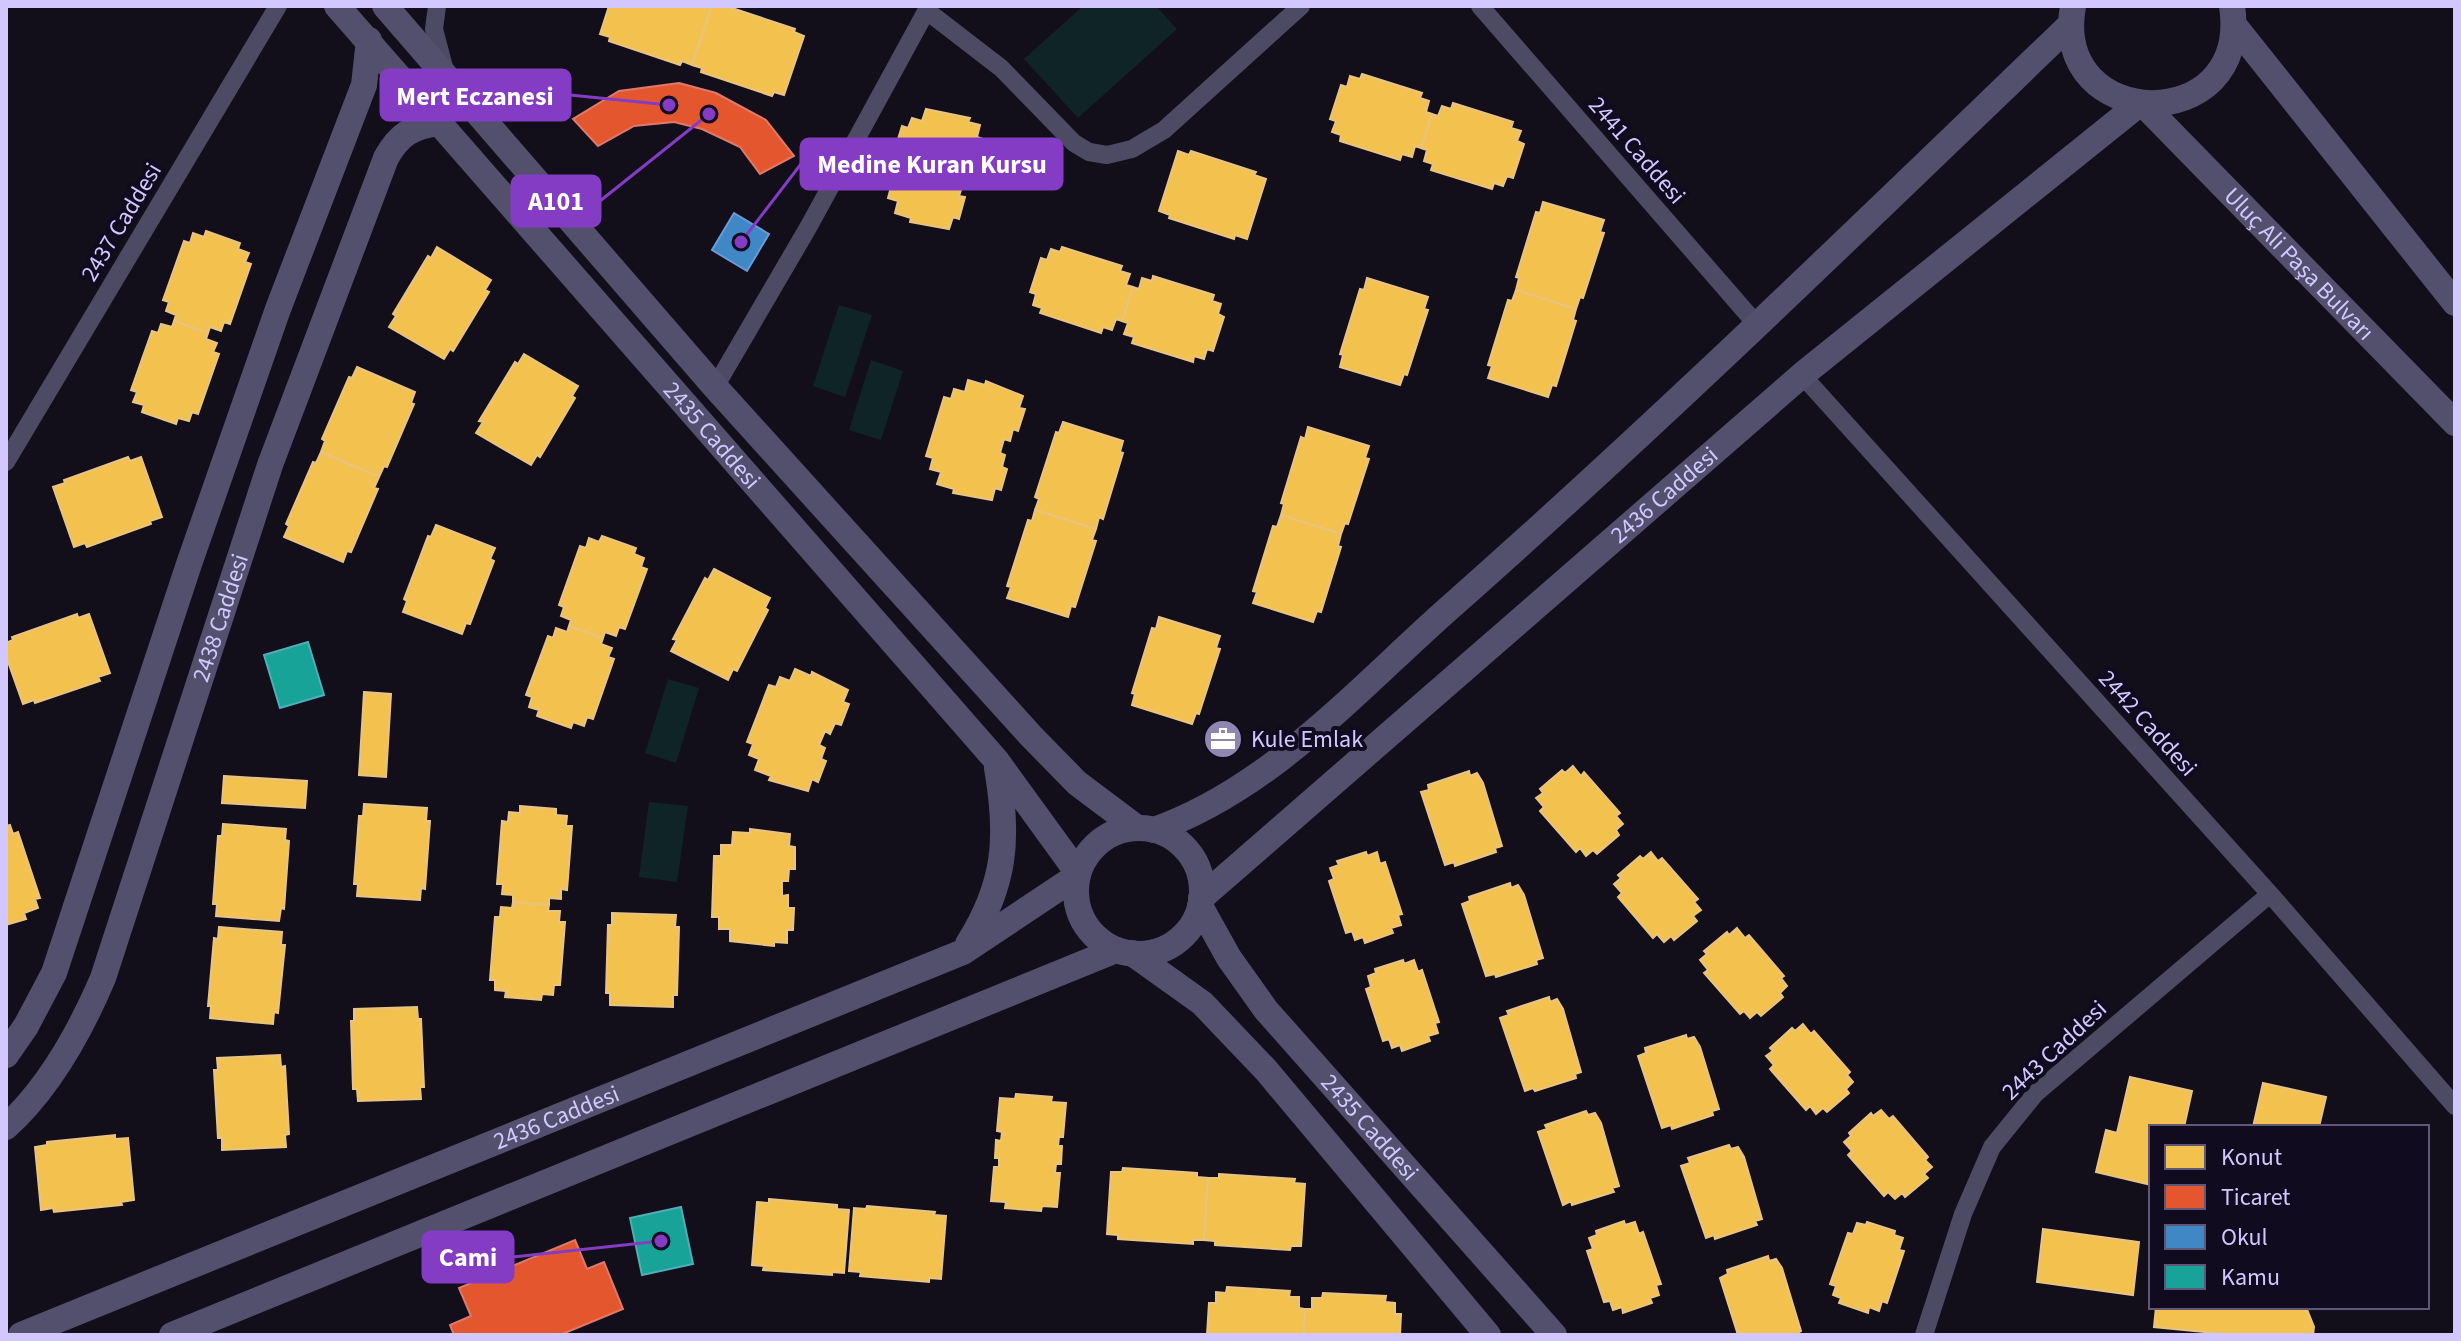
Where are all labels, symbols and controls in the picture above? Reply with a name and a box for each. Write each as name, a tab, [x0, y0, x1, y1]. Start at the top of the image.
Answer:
callout: Mert Eczanesi	[381, 70, 570, 120]
text: Mert Eczanesi	[396, 78, 554, 115]
street label: 2441 Caddesi	[1580, 89, 1693, 212]
callout: Medine Kuran Kursu	[801, 139, 1062, 189]
text: Medine Kuran Kursu	[817, 146, 1047, 183]
street label: 2437 Caddesi	[72, 156, 171, 288]
callout: A101	[512, 176, 600, 226]
street label: Uluç Ali Paşa Bulvarı	[2216, 179, 2382, 349]
text: A101	[527, 183, 584, 220]
street label: 2435 Caddesi	[655, 374, 769, 497]
street label: 2436 Caddesi	[1603, 438, 1726, 552]
street label: 2438 Caddesi	[184, 549, 258, 687]
street label: 2442 Caddesi	[2090, 662, 2205, 784]
office icon: Kule Emlak	[1202, 718, 1244, 760]
place label: Kule Emlak	[1251, 722, 1363, 757]
street label: 2443 Caddesi	[1994, 992, 2115, 1108]
street label: 2435 Caddesi	[1312, 1066, 1427, 1189]
street label: 2436 Caddesi	[488, 1077, 625, 1159]
legend	[2149, 1125, 2429, 1309]
text: Konut	[2221, 1140, 2282, 1175]
text: Ticaret	[2221, 1180, 2290, 1215]
text: Okul	[2221, 1220, 2268, 1255]
callout: Cami	[423, 1232, 513, 1282]
text: Cami	[439, 1239, 497, 1276]
text: Kamu	[2221, 1260, 2280, 1295]

